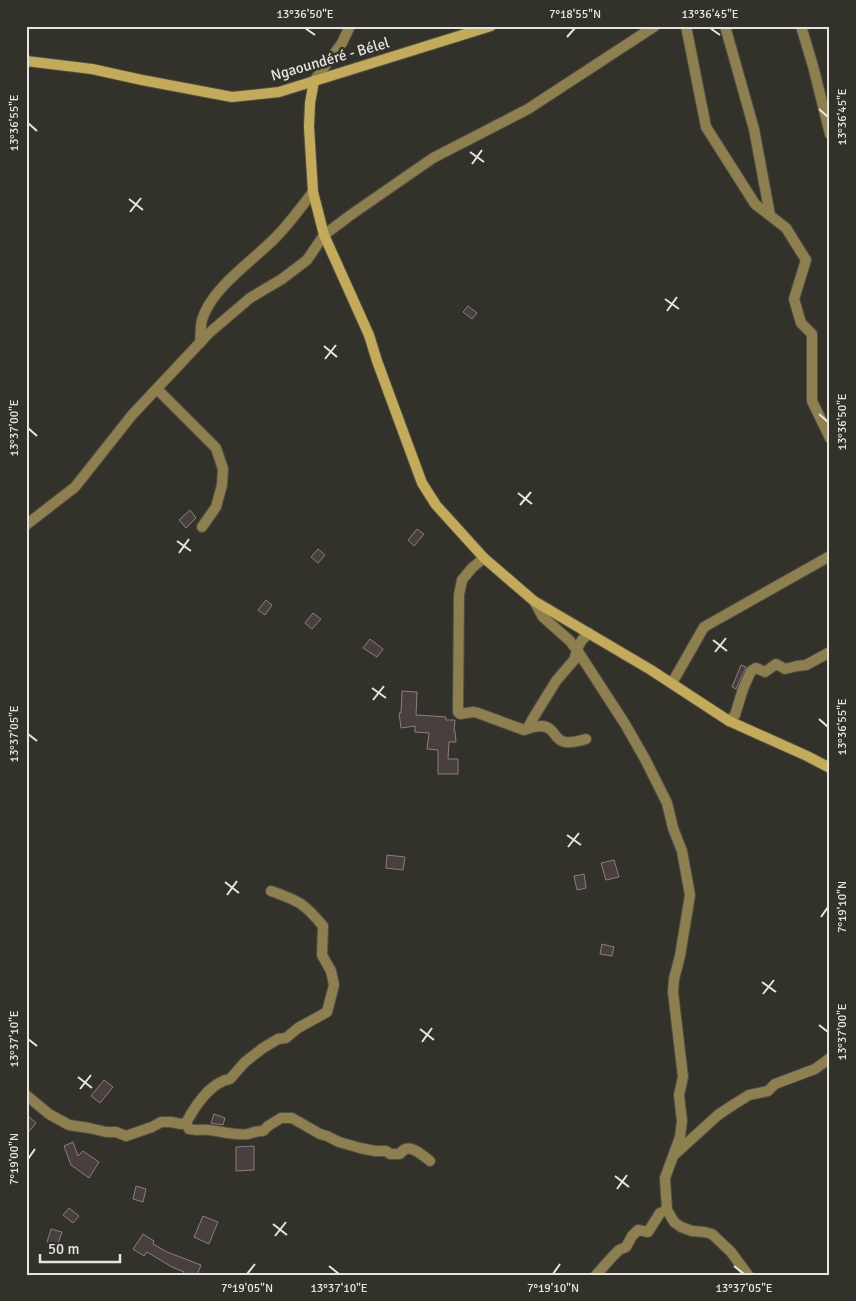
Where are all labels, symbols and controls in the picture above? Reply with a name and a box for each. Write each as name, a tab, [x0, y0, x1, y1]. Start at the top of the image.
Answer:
text: 13°36'50"E	[276, 7, 334, 22]
text: 7°18'55"N	[549, 7, 601, 22]
text: 13°36'45"E	[681, 7, 739, 22]
street label: Ngaoundéré - Bélel	[269, 33, 391, 85]
text: 13°36'45"E	[835, 88, 850, 146]
text: 13°36'55"E	[7, 94, 22, 152]
text: 13°36'50"E	[835, 393, 850, 451]
text: 13°37'00"E	[7, 399, 22, 457]
text: 13°36'55"E	[835, 698, 850, 756]
text: 13°37'05"E	[7, 705, 22, 763]
text: 7°19'10"N	[835, 881, 850, 933]
text: 13°37'00"E	[835, 1003, 850, 1061]
text: 13°37'10"E	[7, 1010, 22, 1068]
text: 7°19'00"N	[7, 1133, 22, 1185]
scale bar	[40, 1231, 120, 1263]
text: 50 m	[48, 1240, 79, 1258]
text: 7°19'05"N	[221, 1281, 273, 1296]
text: 13°37'10"E	[310, 1281, 368, 1296]
text: 7°19'10"N	[527, 1281, 579, 1296]
text: 13°37'05"E	[715, 1281, 773, 1296]

